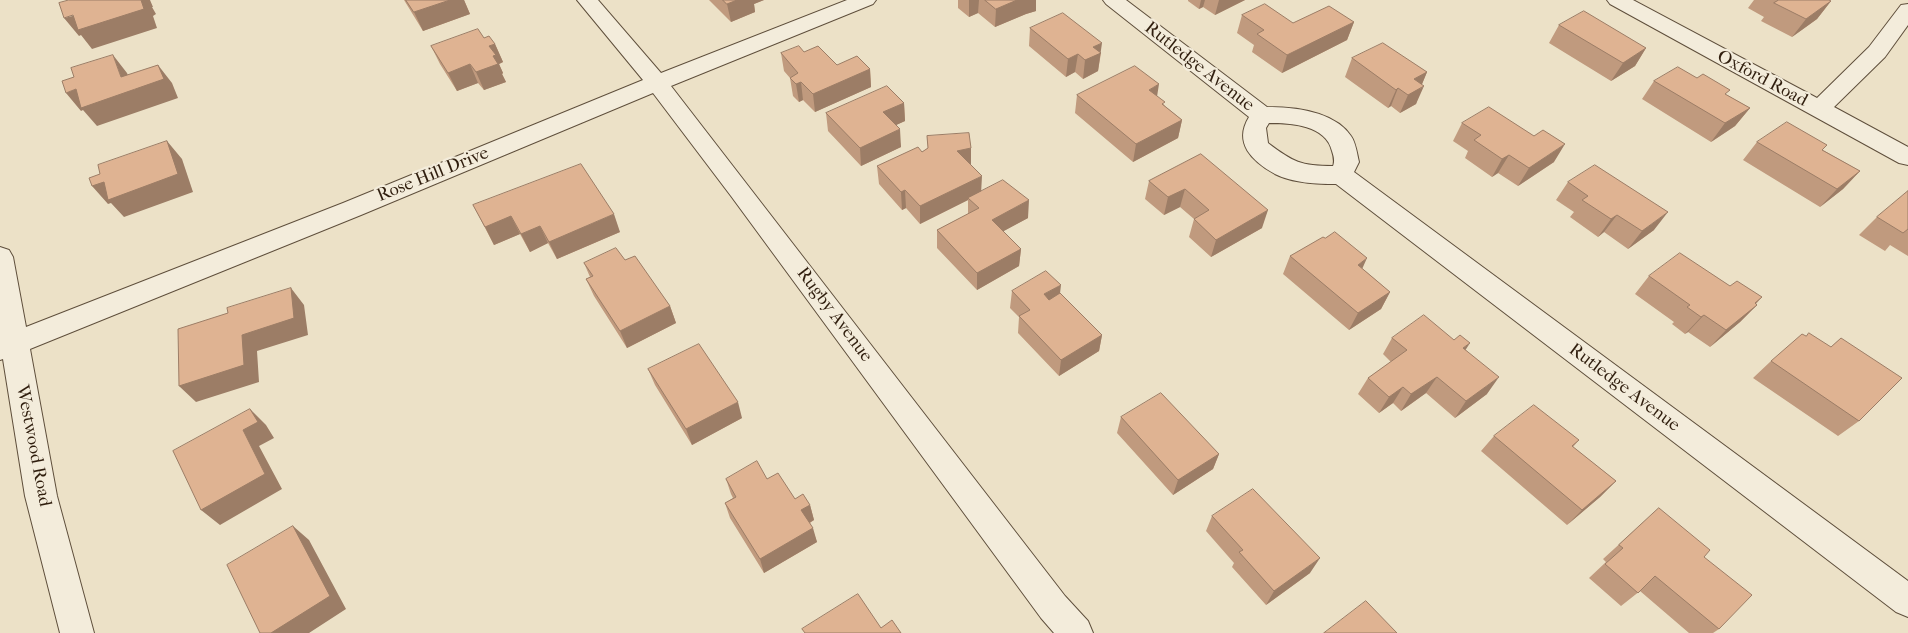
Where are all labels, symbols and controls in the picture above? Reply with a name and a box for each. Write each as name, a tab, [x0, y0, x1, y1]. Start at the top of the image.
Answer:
street label: Rutledge Avenue	[1140, 17, 1258, 117]
street label: Oxford Road	[1713, 46, 1811, 112]
street label: Rose Hill Drive	[374, 143, 492, 207]
street label: Rugby Avenue	[791, 263, 877, 367]
street label: Rutledge Avenue	[1564, 339, 1684, 437]
street label: Westwood Road	[11, 383, 55, 509]

